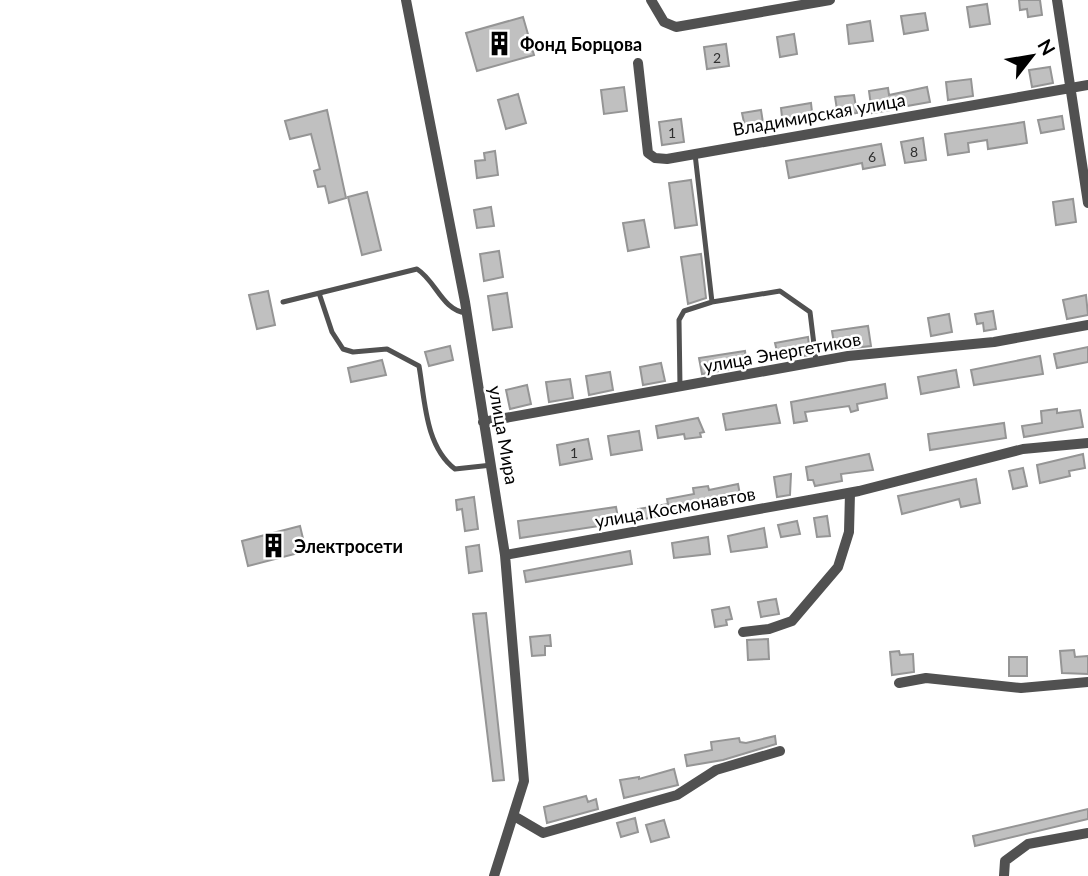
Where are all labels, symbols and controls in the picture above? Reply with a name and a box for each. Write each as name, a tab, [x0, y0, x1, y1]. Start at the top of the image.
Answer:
north arrow	[997, 21, 1067, 91]
building icon: Фонд Борцова	[486, 30, 514, 58]
place label: Фонд Борцова	[520, 33, 642, 55]
text: N	[1033, 35, 1061, 59]
house number: 2	[713, 49, 721, 66]
street label: Владимирская улица	[731, 88, 907, 140]
house number: 1	[668, 124, 676, 141]
house number: 8	[910, 143, 918, 160]
house number: 6	[868, 148, 876, 165]
street label: улица Энергетиков	[702, 327, 862, 377]
street label: улица Мира	[485, 384, 523, 486]
house number: 1	[570, 444, 578, 461]
street label: улица Космонавтов	[593, 482, 757, 532]
building icon: Электросети	[260, 532, 288, 560]
place label: Электросети	[294, 535, 403, 557]

